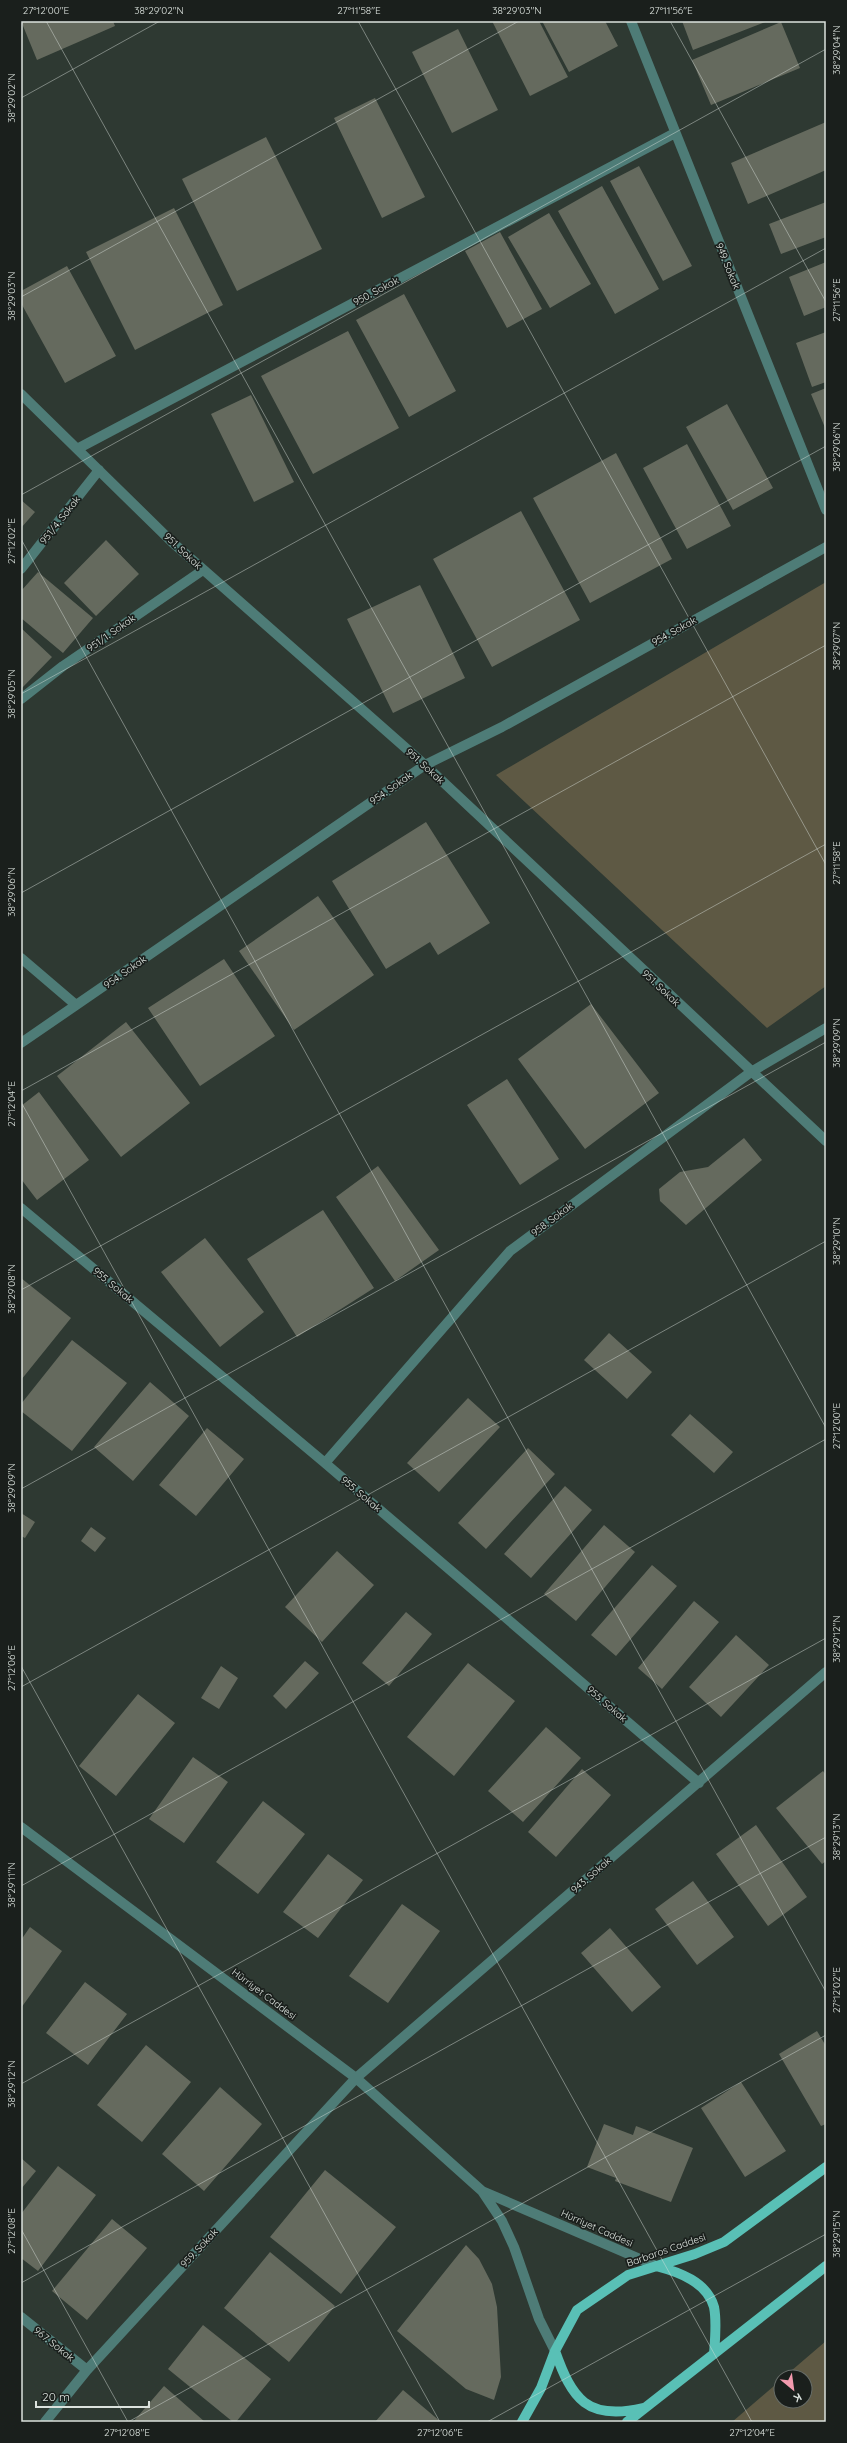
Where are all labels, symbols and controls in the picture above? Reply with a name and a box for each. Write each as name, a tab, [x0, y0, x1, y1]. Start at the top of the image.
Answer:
text: 27°12'00"E	[23, 4, 70, 17]
text: 38°29'02"N	[134, 4, 184, 17]
text: 27°11'58"E	[337, 4, 381, 17]
text: 38°29'03"N	[492, 4, 542, 17]
text: 27°11'56"E	[649, 4, 693, 17]
text: 38°29'04"N	[830, 25, 843, 75]
text: 38°29'02"N	[5, 73, 18, 123]
street label: 949. Sokak	[713, 241, 743, 291]
text: 38°29'03"N	[5, 271, 18, 321]
street label: 950. Sokak	[351, 274, 401, 308]
text: 27°11'56"E	[830, 278, 843, 322]
text: 38°29'06"N	[830, 422, 843, 472]
street label: 951/4. Sokak	[37, 493, 83, 547]
text: 27°12'02"E	[5, 518, 18, 564]
street label: 951. Sokak	[161, 530, 205, 572]
street label: 951/1. Sokak	[84, 611, 138, 655]
street label: 954. Sokak	[649, 613, 699, 649]
text: 38°29'07"N	[830, 622, 843, 670]
text: 38°29'05"N	[5, 669, 18, 719]
street label: 951. Sokak	[403, 745, 447, 787]
street label: 954. Sokak	[367, 769, 415, 807]
text: 27°11'58"E	[830, 841, 843, 885]
text: 38°29'06"N	[5, 867, 18, 917]
street label: 954. Sokak	[101, 953, 149, 991]
street label: 951. Sokak	[639, 967, 683, 1009]
text: 38°29'09"N	[830, 1018, 843, 1068]
text: 27°12'04"E	[5, 1081, 18, 1127]
street label: 958. Sokak	[528, 1199, 576, 1239]
text: 38°29'10"N	[830, 1217, 843, 1265]
text: 38°29'08"N	[5, 1264, 18, 1314]
street label: 955. Sokak	[90, 1264, 136, 1306]
text: 27°12'00"E	[830, 1402, 843, 1449]
text: 38°29'09"N	[5, 1463, 18, 1513]
street label: 955. Sokak	[338, 1473, 384, 1515]
text: 38°29'12"N	[830, 1615, 843, 1663]
text: 27°12'06"E	[5, 1645, 18, 1691]
street label: 955. Sokak	[584, 1683, 630, 1725]
text: 38°29'13"N	[830, 1813, 843, 1861]
street label: 943. Sokak	[568, 1854, 614, 1896]
text: 38°29'11"N	[5, 1862, 18, 1908]
street label: Hürriyet Caddesi	[229, 1966, 299, 2022]
text: 27°12'02"E	[830, 1967, 843, 2013]
text: 38°29'12"N	[5, 2060, 18, 2108]
street label: Hürriyet Caddesi	[559, 2206, 635, 2250]
text: 27°12'08"E	[5, 2208, 18, 2254]
text: 38°29'15"N	[830, 2210, 843, 2258]
street label: 959. Sokak	[177, 2226, 221, 2270]
street label: Barbaros Caddesi	[625, 2230, 707, 2270]
street label: 967. Sokak	[31, 2324, 77, 2364]
north arrow	[773, 2369, 813, 2409]
scale bar	[36, 2383, 149, 2409]
text: 20 m	[42, 2389, 70, 2404]
text: K	[791, 2390, 804, 2406]
text: 27°12'08"E	[104, 2426, 150, 2439]
text: 27°12'06"E	[417, 2426, 463, 2439]
text: 27°12'04"E	[729, 2426, 775, 2439]

